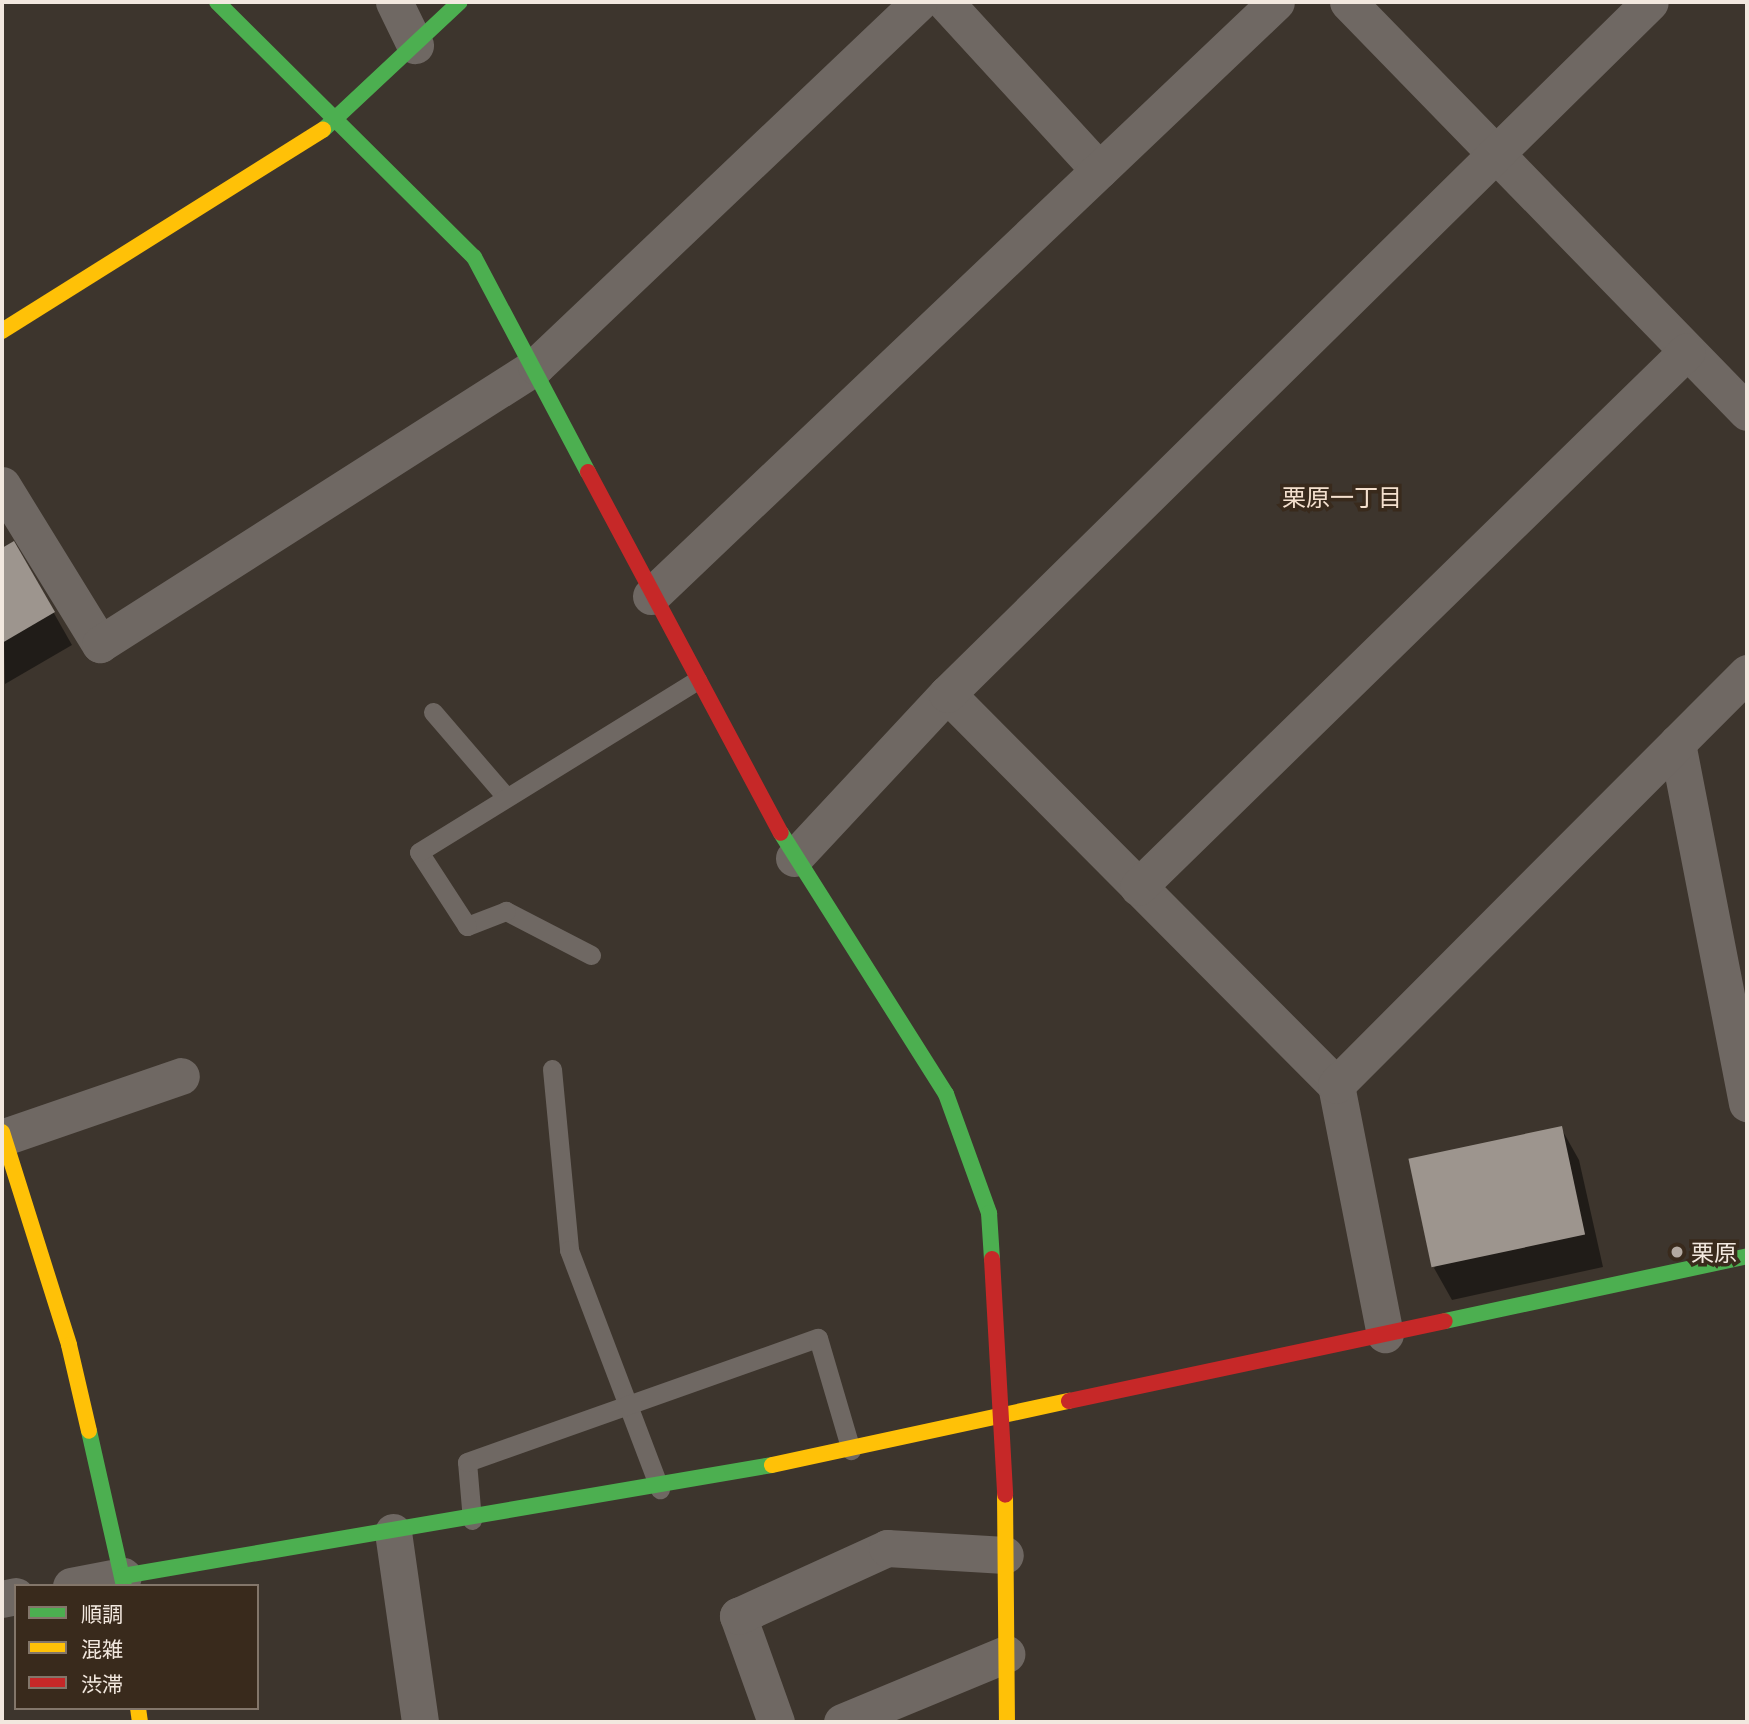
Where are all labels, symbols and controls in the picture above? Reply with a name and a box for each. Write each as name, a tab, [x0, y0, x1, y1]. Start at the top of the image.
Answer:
district label: 栗原一丁目	[1282, 483, 1402, 511]
place label: 栗原	[1691, 1238, 1737, 1266]
marker: 栗原	[1669, 1244, 1685, 1260]
legend	[14, 1584, 259, 1710]
text: 順調	[81, 1599, 123, 1627]
text: 混雑	[81, 1634, 123, 1662]
text: 渋滞	[81, 1669, 123, 1697]

